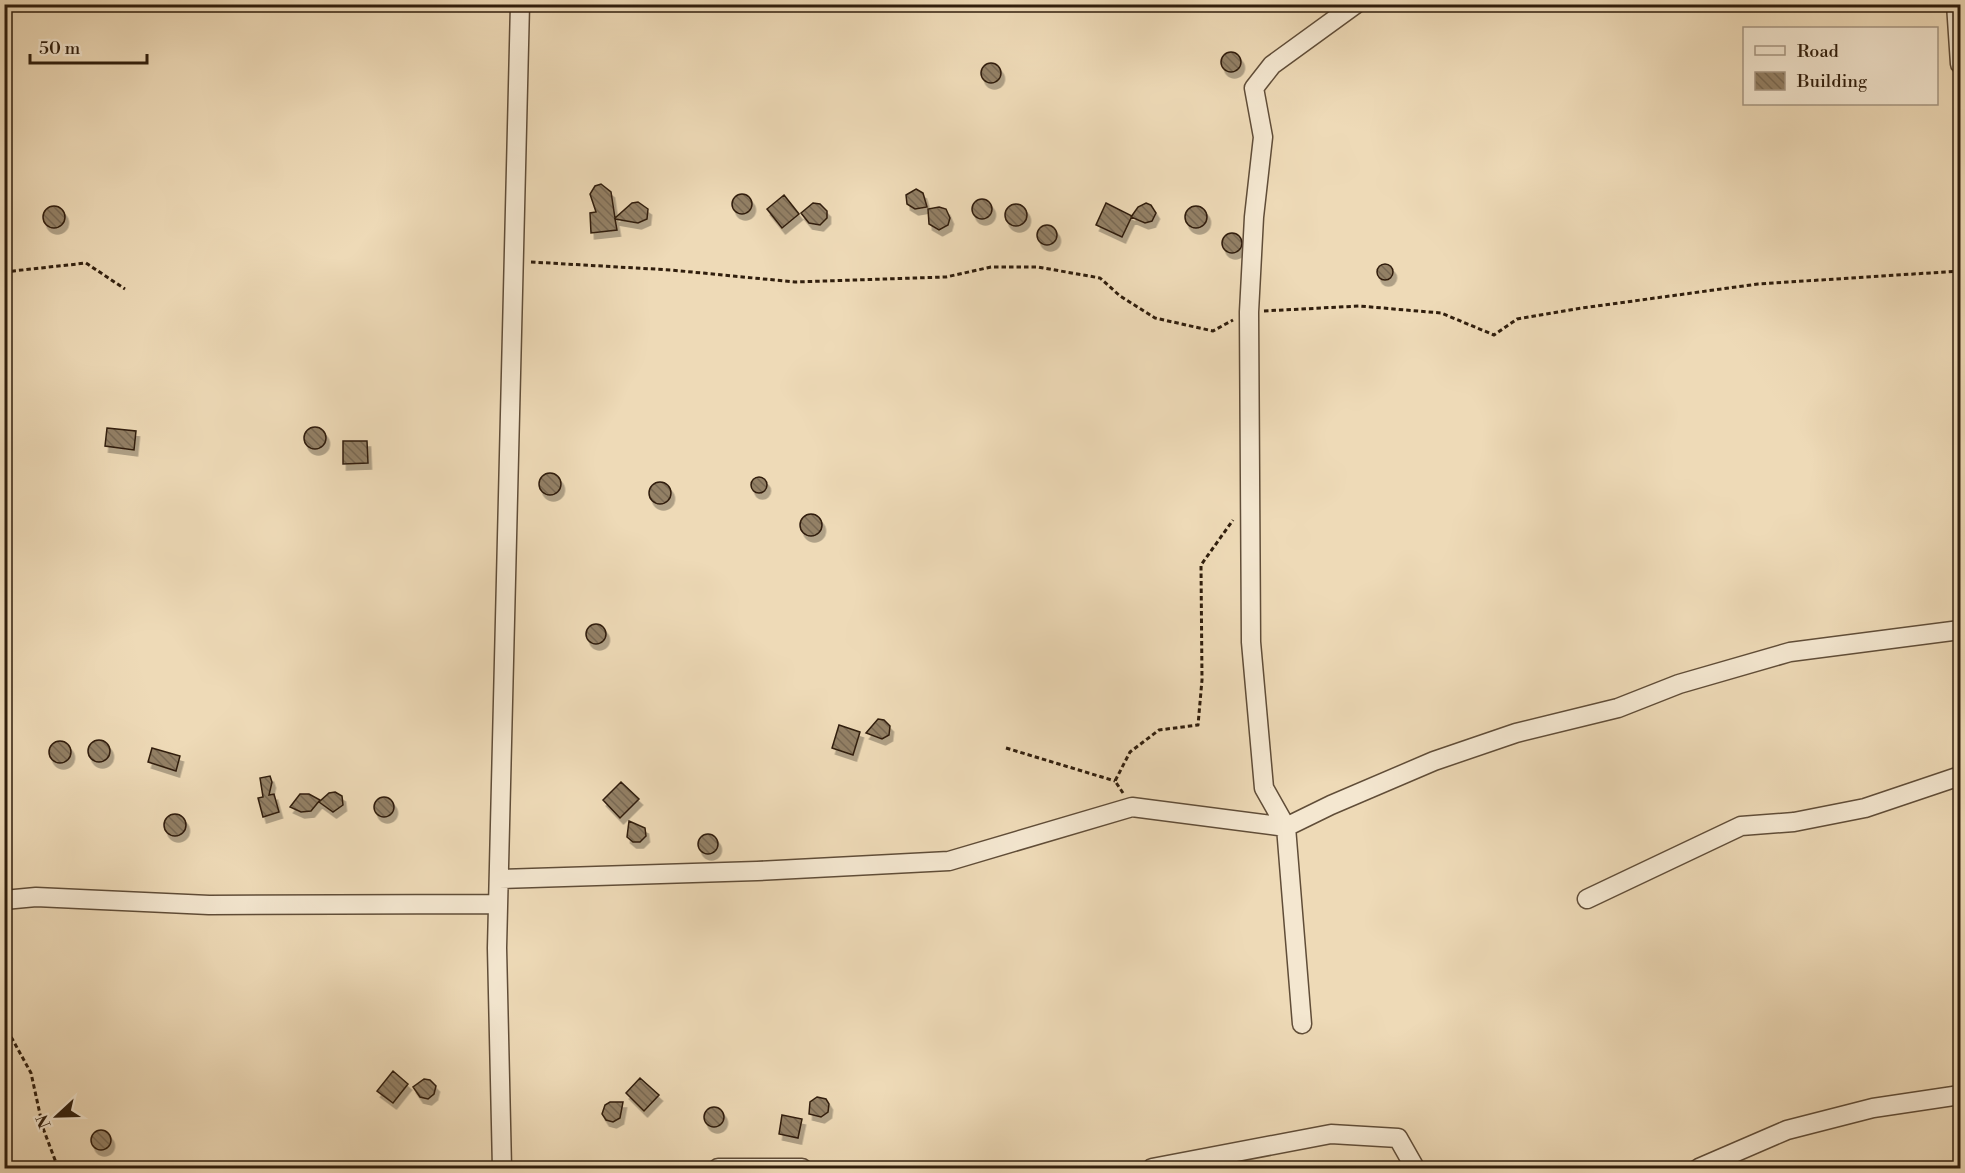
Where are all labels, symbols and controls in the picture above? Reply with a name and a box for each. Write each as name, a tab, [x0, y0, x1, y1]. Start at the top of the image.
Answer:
scale bar	[30, 27, 147, 65]
legend	[1743, 27, 1938, 105]
text: 50 m	[39, 37, 81, 60]
text: Road	[1797, 40, 1840, 63]
text: Building	[1796, 70, 1868, 93]
north arrow	[27, 1086, 87, 1146]
text: N	[32, 1111, 56, 1131]

